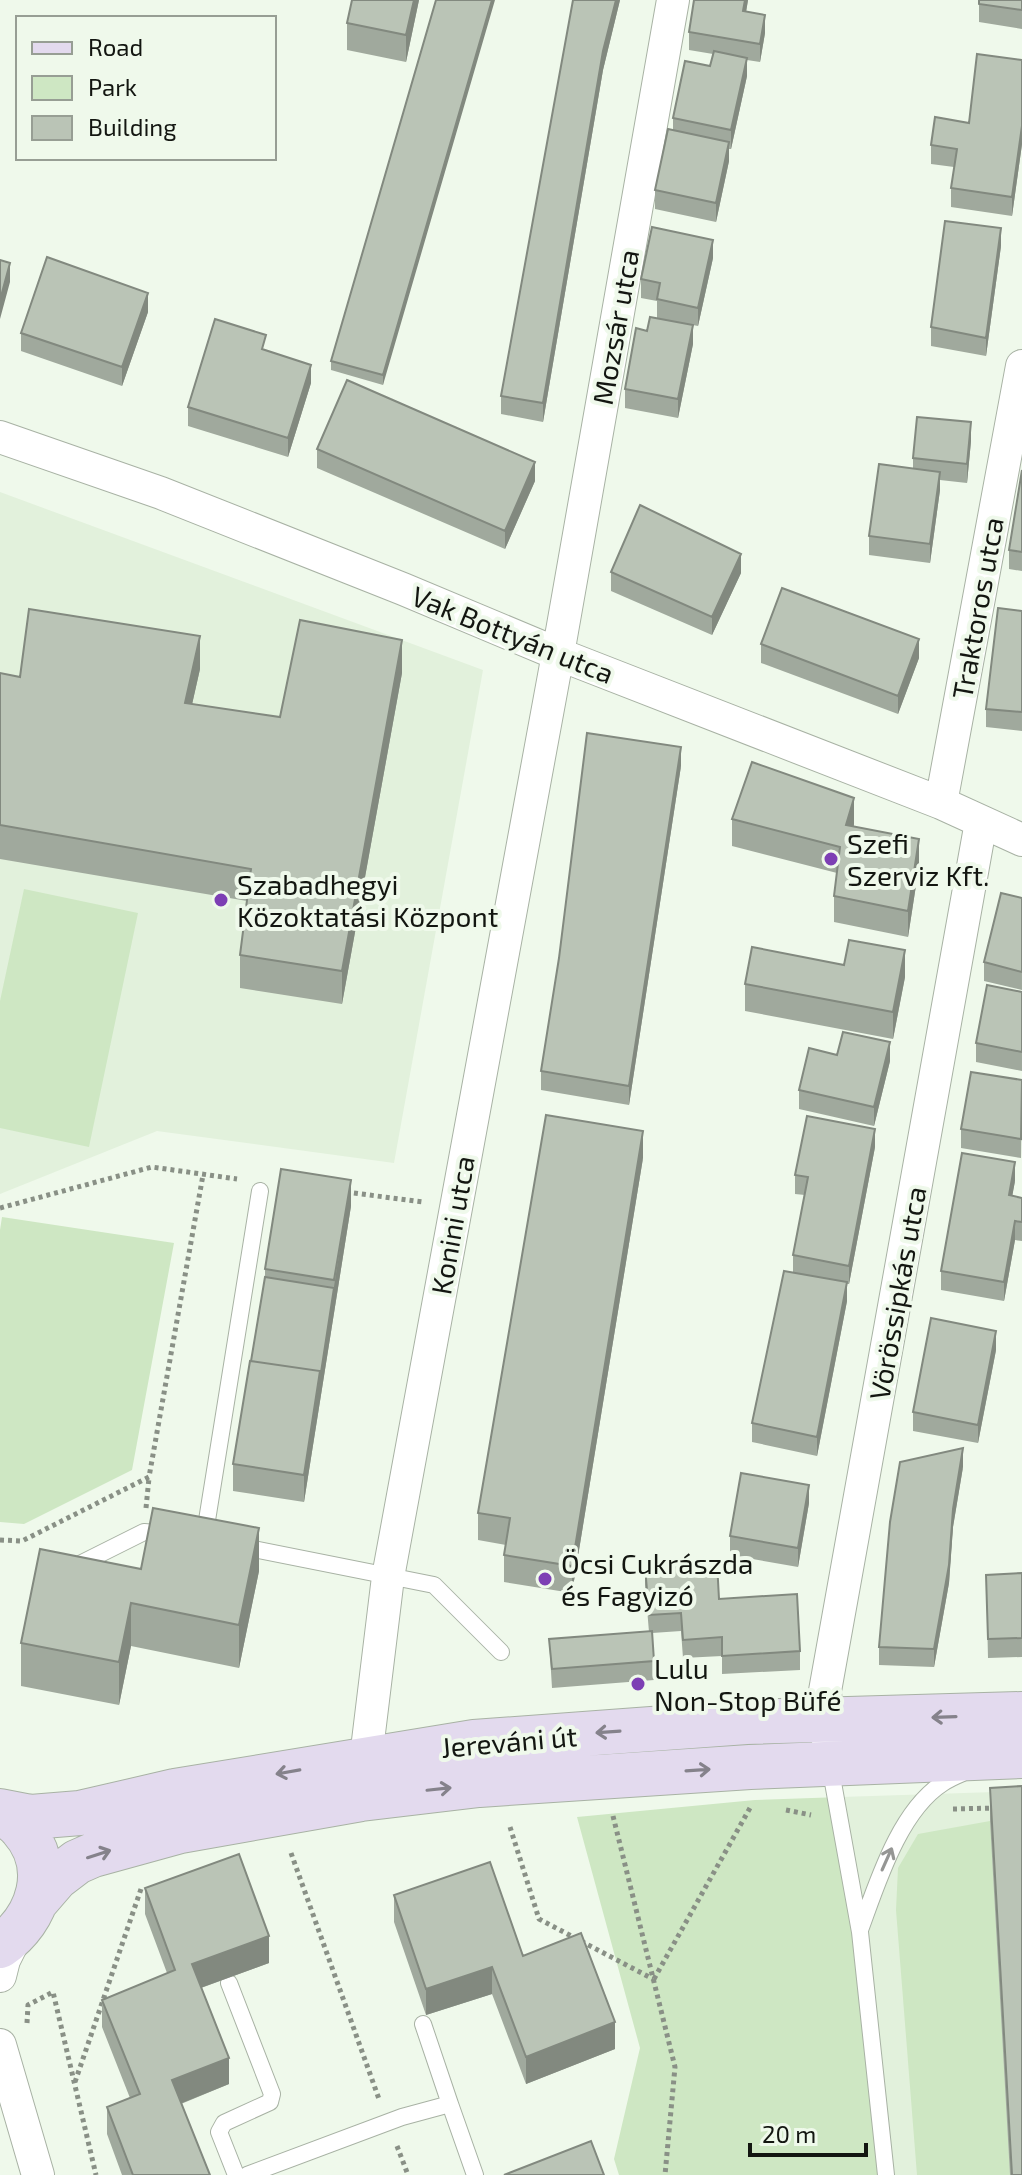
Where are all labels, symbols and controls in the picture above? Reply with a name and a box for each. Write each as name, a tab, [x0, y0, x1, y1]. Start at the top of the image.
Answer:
legend	[16, 16, 276, 160]
text: Road	[88, 32, 143, 61]
text: Park	[88, 72, 137, 101]
text: Building	[88, 112, 177, 141]
street label: Mozsár utca	[585, 247, 645, 407]
street label: Traktoros utca	[944, 514, 1010, 702]
street label: Vak Bottyán utca	[407, 578, 619, 690]
place label: Szefi Szerviz Kft.	[847, 826, 990, 892]
marker: Szefi Szerviz Kft.	[822, 850, 840, 868]
place label: Szabadhegyi Közoktatási Központ	[237, 867, 498, 933]
marker: Szabadhegyi Közoktatási Központ	[212, 891, 230, 909]
street label: Konini utca	[423, 1153, 481, 1297]
street label: Vörössipkás utca	[861, 1184, 933, 1402]
place label: Öcsi Cukrászda és Fagyizó	[561, 1546, 753, 1612]
marker: Öcsi Cukrászda és Fagyizó	[536, 1570, 554, 1588]
place label: Lulu Non-Stop Büfé	[654, 1651, 842, 1717]
marker: Lulu Non-Stop Büfé	[629, 1675, 647, 1693]
one-way arrow	[931, 1710, 958, 1725]
street label: Jereváni út	[440, 1718, 578, 1764]
one-way arrow	[595, 1725, 622, 1740]
one-way arrow	[684, 1763, 711, 1778]
one-way arrow	[275, 1765, 301, 1780]
one-way arrow	[425, 1781, 452, 1796]
one-way arrow	[85, 1846, 111, 1861]
one-way arrow	[881, 1847, 896, 1871]
scale bar	[750, 2107, 866, 2157]
text: 20 m	[762, 2119, 816, 2148]

